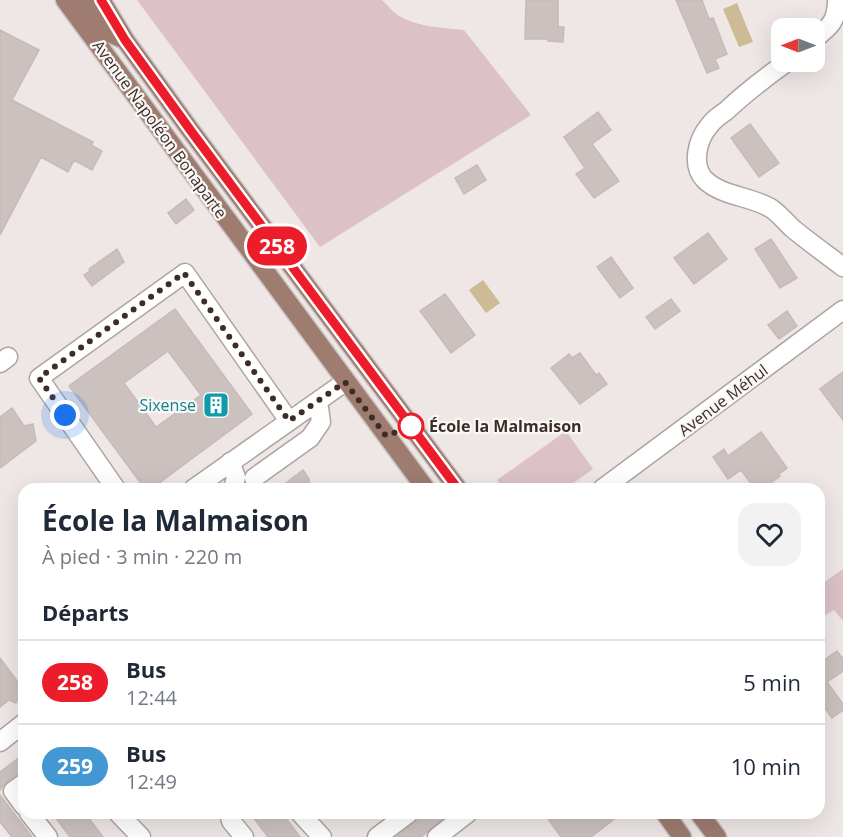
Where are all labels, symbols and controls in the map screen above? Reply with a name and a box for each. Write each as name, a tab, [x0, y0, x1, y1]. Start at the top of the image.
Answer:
north arrow	[771, 18, 825, 72]
map controls	[771, 18, 825, 72]
street label: Avenue Napoléon Bonaparte	[88, 35, 232, 223]
line badge: 258	[242, 226, 312, 266]
text: 258	[259, 232, 295, 260]
street label: Avenue Méhul	[674, 359, 772, 441]
building icon: Sixense	[201, 390, 231, 420]
place label: Sixense	[139, 394, 196, 416]
your location	[50, 400, 80, 430]
marker: École la Malmaison	[398, 413, 424, 439]
place label: École la Malmaison	[429, 415, 582, 437]
text: École la Malmaison	[42, 501, 309, 539]
button: heart	[738, 503, 801, 566]
text: À pied · 3 min · 220 m	[42, 543, 242, 570]
text: Départs	[42, 597, 129, 627]
text: Bus	[126, 654, 166, 684]
text: 5 min	[743, 667, 801, 697]
text: 258	[57, 668, 93, 696]
text: 12:44	[126, 684, 177, 711]
text: Bus	[126, 738, 166, 768]
text: 10 min	[731, 751, 801, 781]
text: 259	[57, 752, 93, 780]
text: 12:49	[126, 768, 177, 795]

